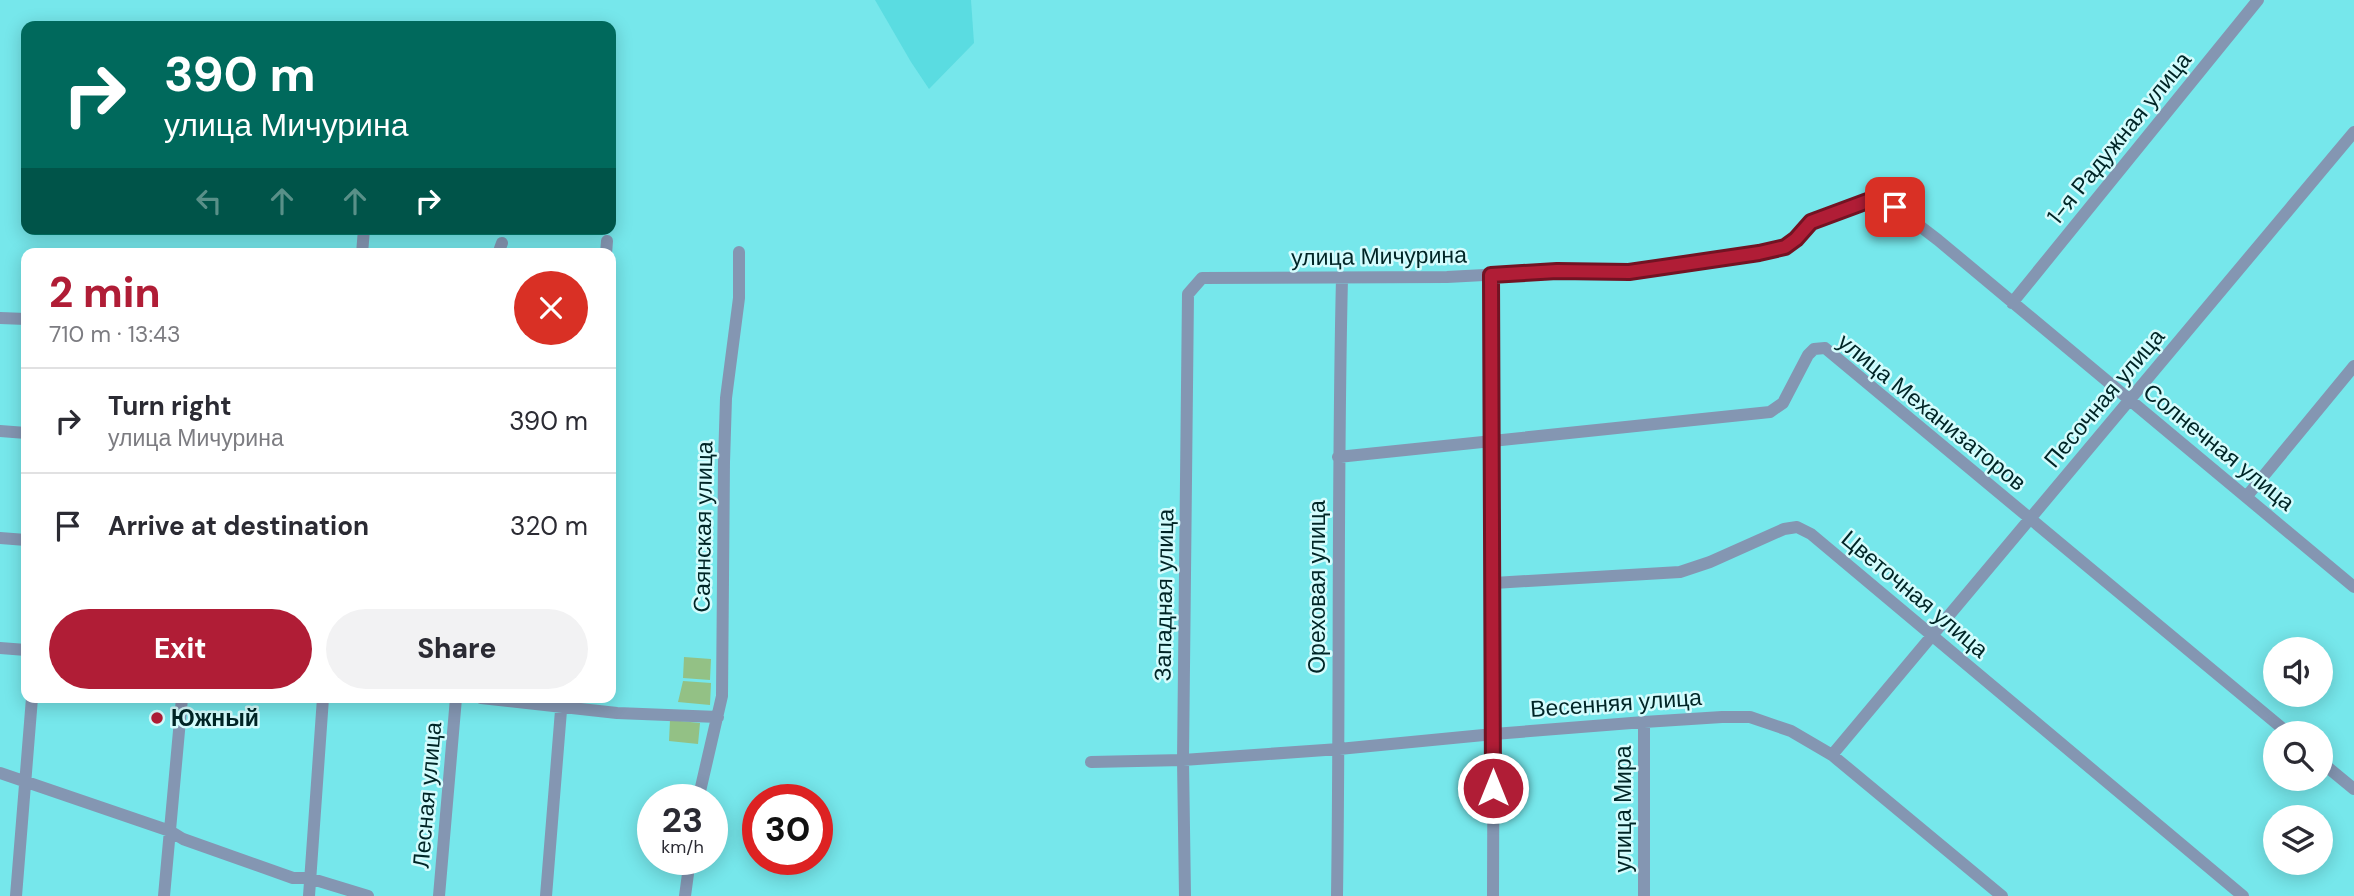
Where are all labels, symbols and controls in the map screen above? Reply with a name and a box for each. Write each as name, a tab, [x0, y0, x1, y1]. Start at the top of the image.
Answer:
text: 390 m	[164, 42, 316, 106]
street label: 1-я Радужная улица	[2040, 45, 2198, 230]
icon: right	[49, 49, 140, 140]
text: улица Мичурина	[164, 104, 408, 146]
pin	[1865, 177, 1925, 237]
icon: left	[190, 182, 228, 220]
icon: ahead	[263, 182, 301, 220]
icon: ahead	[336, 182, 374, 220]
icon: right	[409, 182, 447, 220]
icon: arrive	[1876, 188, 1914, 226]
street label: улица Мичурина	[1291, 239, 1467, 273]
text: 2 min	[49, 265, 160, 320]
button: close	[514, 271, 588, 345]
text: 710 m · 13:43	[49, 319, 181, 349]
street label: Песочная улица	[2037, 322, 2171, 474]
street label: улица Механизаторов	[1832, 327, 2032, 497]
street label: Солнечная улица	[2137, 377, 2301, 517]
text: Turn right	[108, 389, 232, 423]
icon: right	[49, 402, 87, 440]
text: 390 m	[509, 404, 588, 438]
text: улица Мичурина	[108, 423, 284, 453]
street label: Саянская улица	[687, 441, 719, 613]
street label: Ореховая улица	[1302, 500, 1332, 674]
icon: arrive	[49, 507, 87, 545]
street label: Западная улица	[1147, 508, 1181, 682]
text: Arrive at destination	[108, 509, 369, 543]
text: 320 m	[510, 509, 588, 543]
street label: Цветочная улица	[1835, 524, 1995, 664]
button: Exit	[49, 609, 312, 689]
button: Share	[326, 609, 588, 689]
map controls	[2263, 637, 2333, 875]
button: sound	[2263, 637, 2333, 707]
street label: Весенняя улица	[1529, 682, 1703, 724]
place label: Южный	[171, 703, 259, 733]
marker: Южный	[149, 710, 165, 726]
street label: Лесная улица	[406, 720, 448, 869]
button: search	[2263, 721, 2333, 791]
street label: улица Мира	[1608, 745, 1638, 872]
position arrow	[1456, 751, 1530, 825]
speed limit sign: 30	[742, 784, 833, 875]
text: 23	[662, 797, 703, 843]
button: layers	[2263, 805, 2333, 875]
text: km/h	[661, 835, 704, 859]

